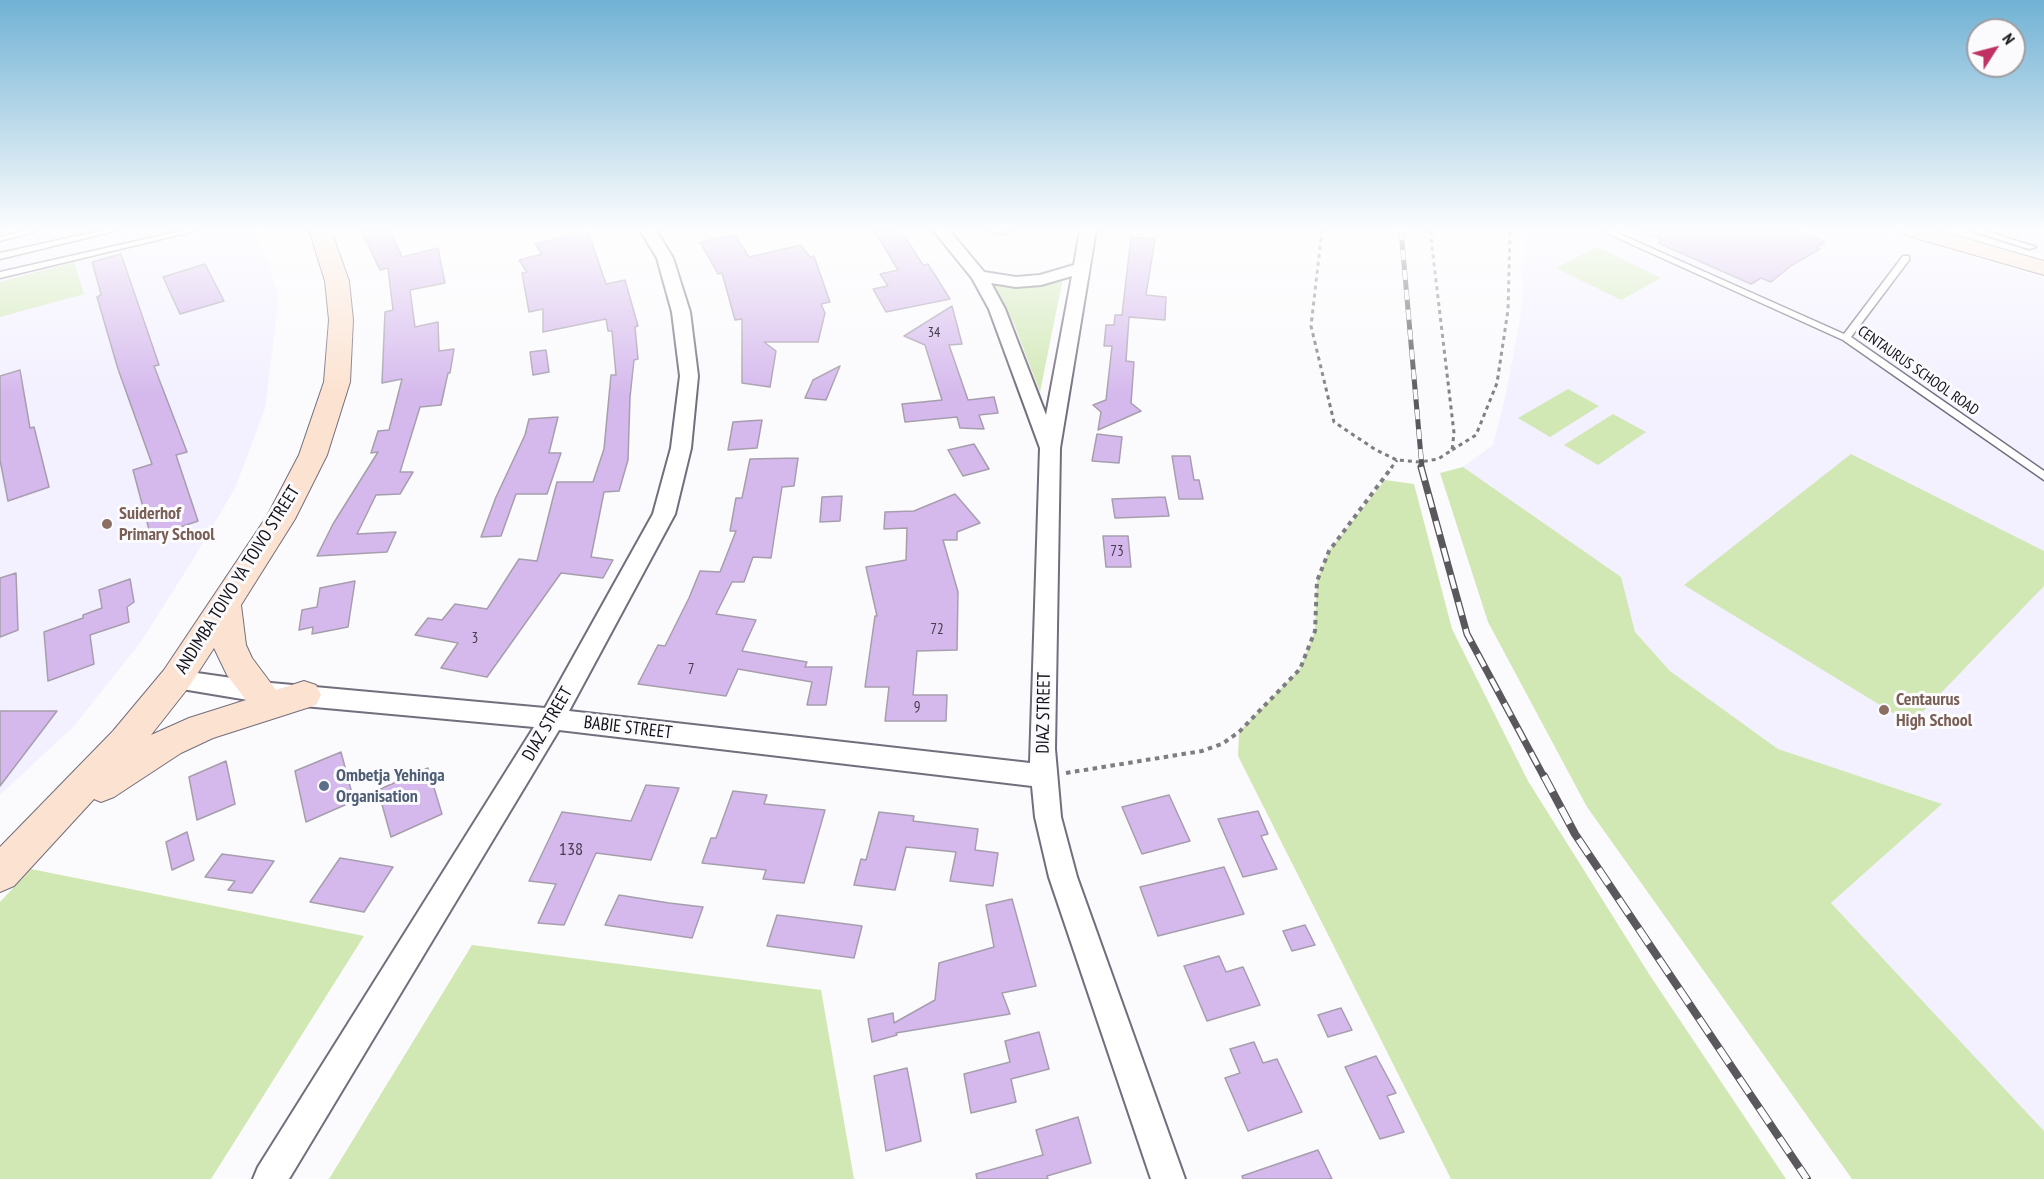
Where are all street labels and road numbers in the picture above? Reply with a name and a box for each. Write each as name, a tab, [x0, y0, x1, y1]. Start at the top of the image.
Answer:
street label: CENTAURUS SCHOOL ROAD	[1854, 322, 1982, 420]
street label: ANDIMBA TOIVO YA TOIVO STREET	[171, 482, 305, 678]
street label: DIAZ STREET	[1032, 672, 1056, 754]
street label: DIAZ STREET	[518, 683, 578, 765]
street label: BABIE STREET	[582, 712, 674, 744]

